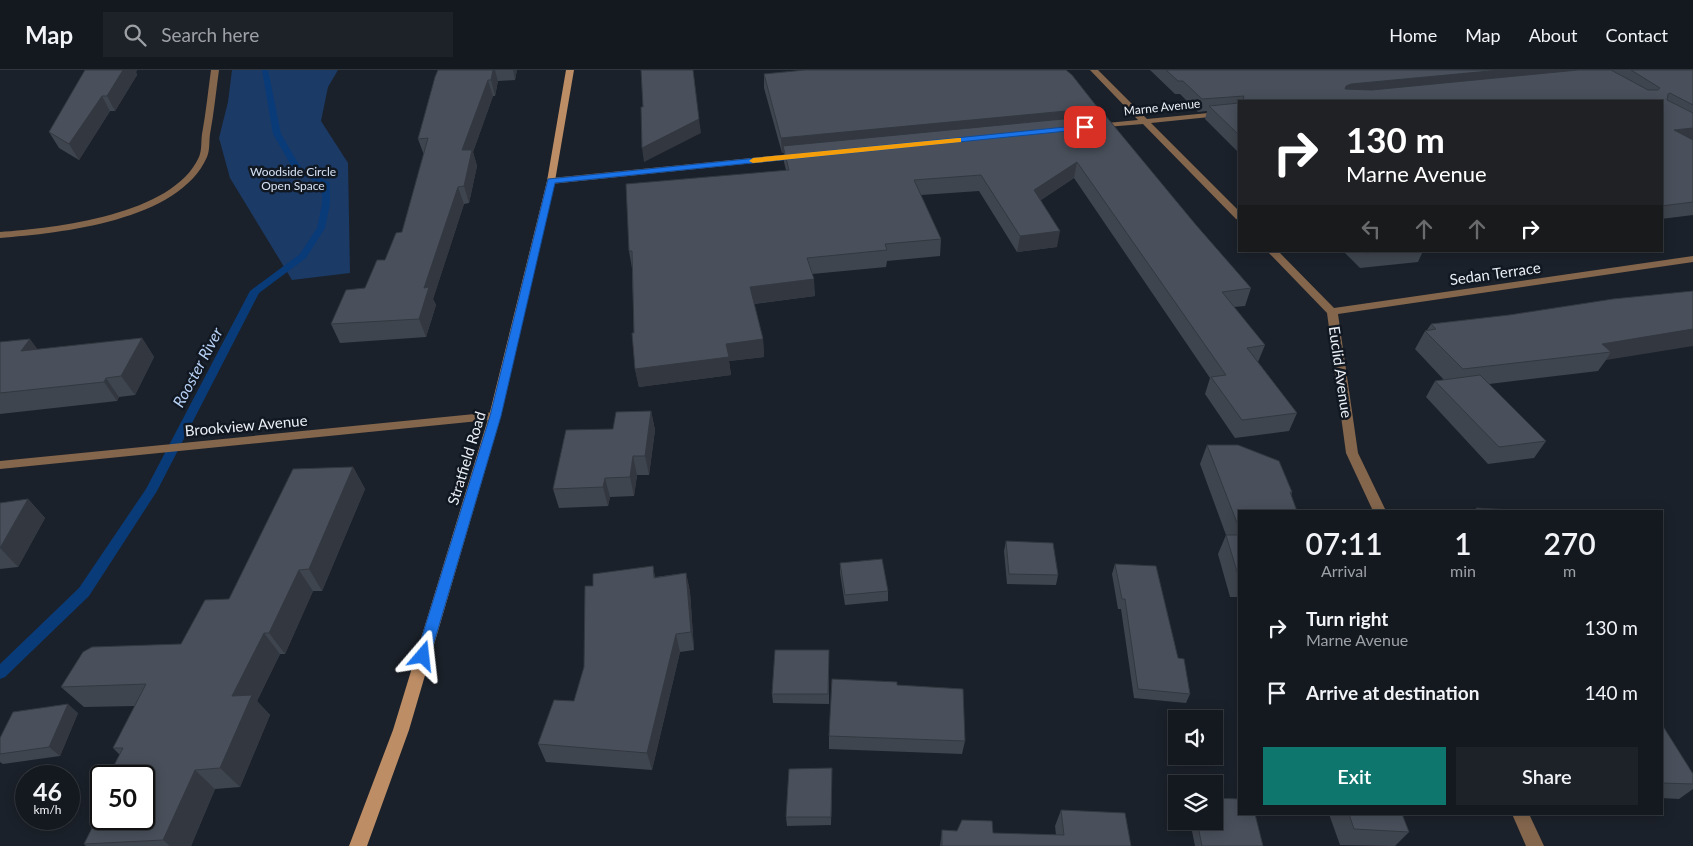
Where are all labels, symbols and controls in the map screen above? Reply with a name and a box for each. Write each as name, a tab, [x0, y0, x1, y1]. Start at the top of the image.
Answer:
search box	[103, 12, 453, 57]
text: Map	[25, 20, 73, 49]
icon: search	[121, 21, 149, 49]
text: Search here	[161, 23, 259, 46]
text: Home	[1389, 24, 1437, 46]
text: Map	[1465, 24, 1501, 46]
text: About	[1529, 24, 1578, 46]
text: Contact	[1606, 24, 1668, 46]
street label: Marne Avenue	[1123, 96, 1201, 118]
pin	[1064, 106, 1106, 148]
icon: arrive	[1071, 113, 1099, 141]
text: 130 m	[1346, 118, 1445, 160]
icon: right	[1263, 120, 1328, 185]
text: Marne Avenue	[1346, 160, 1487, 187]
park label: Woodside Circle Open Space	[250, 164, 336, 193]
icon: left	[1357, 215, 1385, 243]
icon: ahead	[1410, 215, 1438, 243]
icon: ahead	[1463, 215, 1491, 243]
icon: right	[1516, 215, 1544, 243]
street label: Sedan Terrace	[1448, 258, 1542, 288]
water label: Rooster River	[168, 323, 226, 410]
street label: Euclid Avenue	[1326, 325, 1356, 419]
street label: Stratfield Road	[443, 409, 489, 507]
street label: Brookview Avenue	[184, 411, 308, 439]
text: 07:11	[1305, 525, 1383, 561]
text: 1	[1454, 525, 1472, 561]
text: 270	[1543, 525, 1596, 561]
text: Arrival	[1321, 561, 1367, 580]
text: min	[1450, 561, 1476, 580]
text: m	[1563, 561, 1576, 580]
text: Turn right	[1306, 607, 1388, 630]
icon: right	[1263, 614, 1291, 642]
text: 130 m	[1584, 616, 1638, 639]
position arrow	[396, 629, 448, 681]
text: Marne Avenue	[1306, 630, 1408, 649]
icon: arrive	[1263, 679, 1291, 707]
text: Arrive at destination	[1306, 681, 1479, 704]
text: 140 m	[1584, 681, 1638, 704]
map controls	[1168, 710, 1223, 830]
button: sound	[1168, 710, 1223, 765]
button: Exit	[1263, 747, 1446, 805]
button: Share	[1456, 747, 1638, 805]
speed limit sign: 50	[90, 765, 155, 830]
button: layers	[1168, 775, 1223, 830]
text: 46	[33, 776, 62, 806]
text: km/h	[33, 802, 62, 817]

